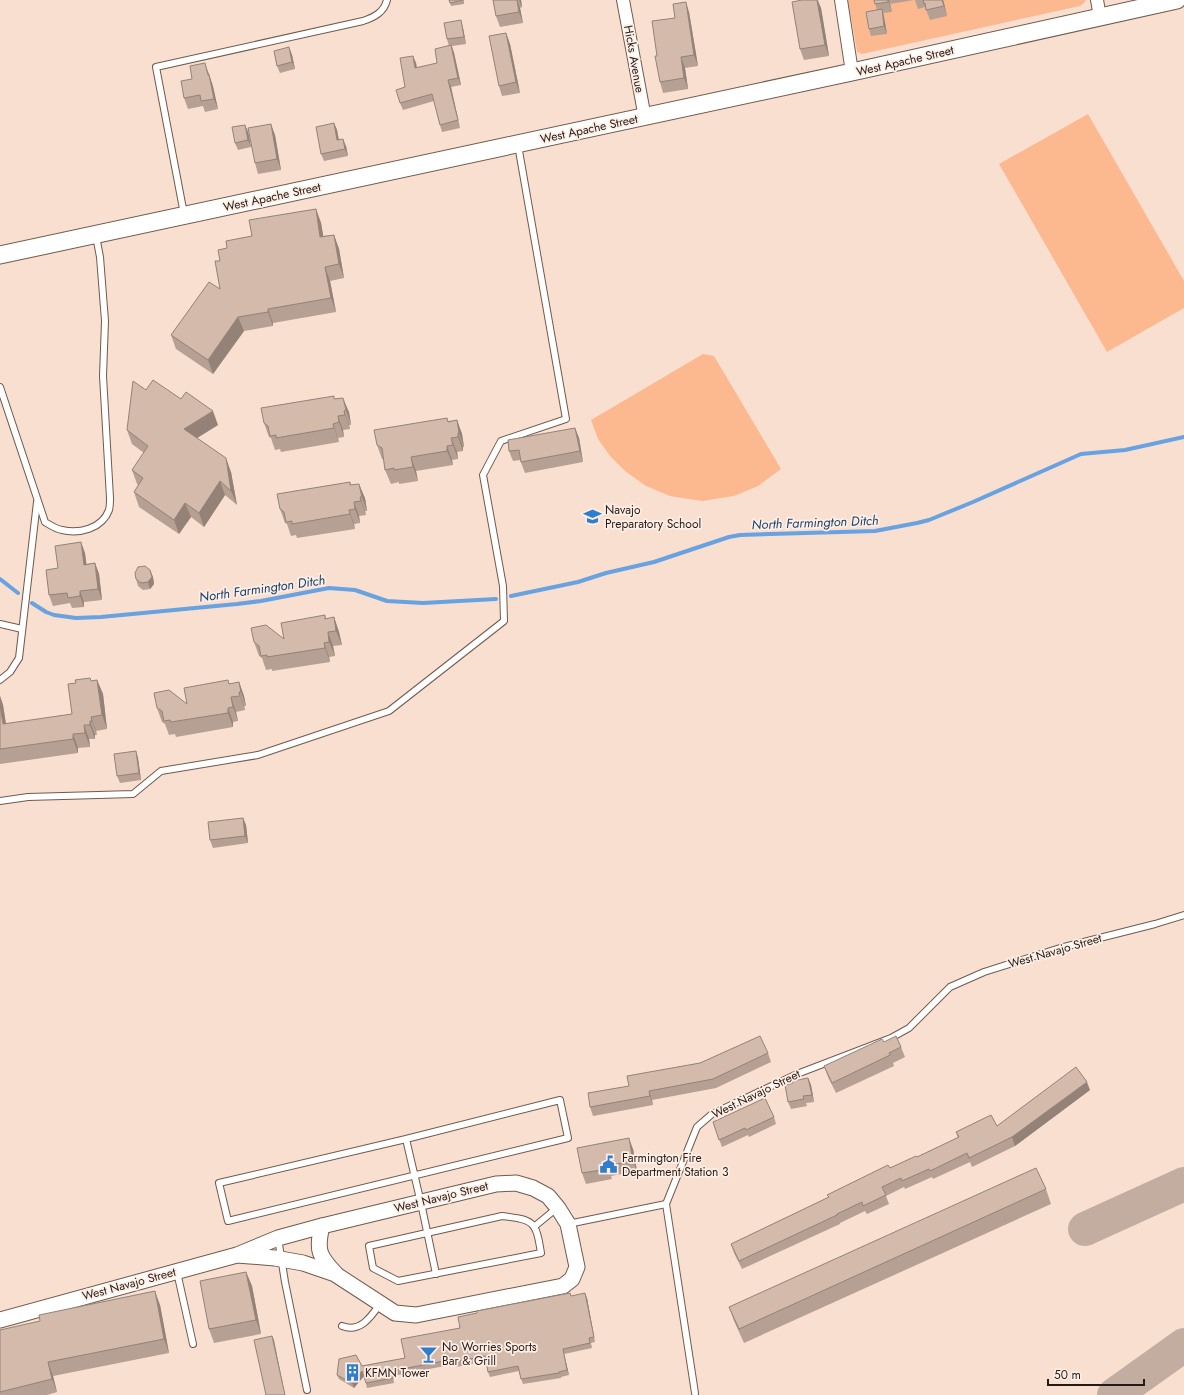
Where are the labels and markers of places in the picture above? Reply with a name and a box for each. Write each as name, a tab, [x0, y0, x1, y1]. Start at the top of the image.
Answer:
place label: Navajo Preparatory School	[605, 501, 701, 533]
school or university icon: Navajo Preparatory School	[582, 507, 602, 527]
place label: Farmington Fire Department Station 3	[622, 1149, 729, 1181]
public building icon: Farmington Fire Department Station 3	[599, 1155, 619, 1175]
place label: No Worries Sports Bar & Grill	[442, 1338, 537, 1370]
bar icon: No Worries Sports Bar & Grill	[419, 1344, 439, 1364]
building icon: KFMN Tower	[342, 1363, 362, 1383]
place label: KFMN Tower	[365, 1364, 430, 1382]

